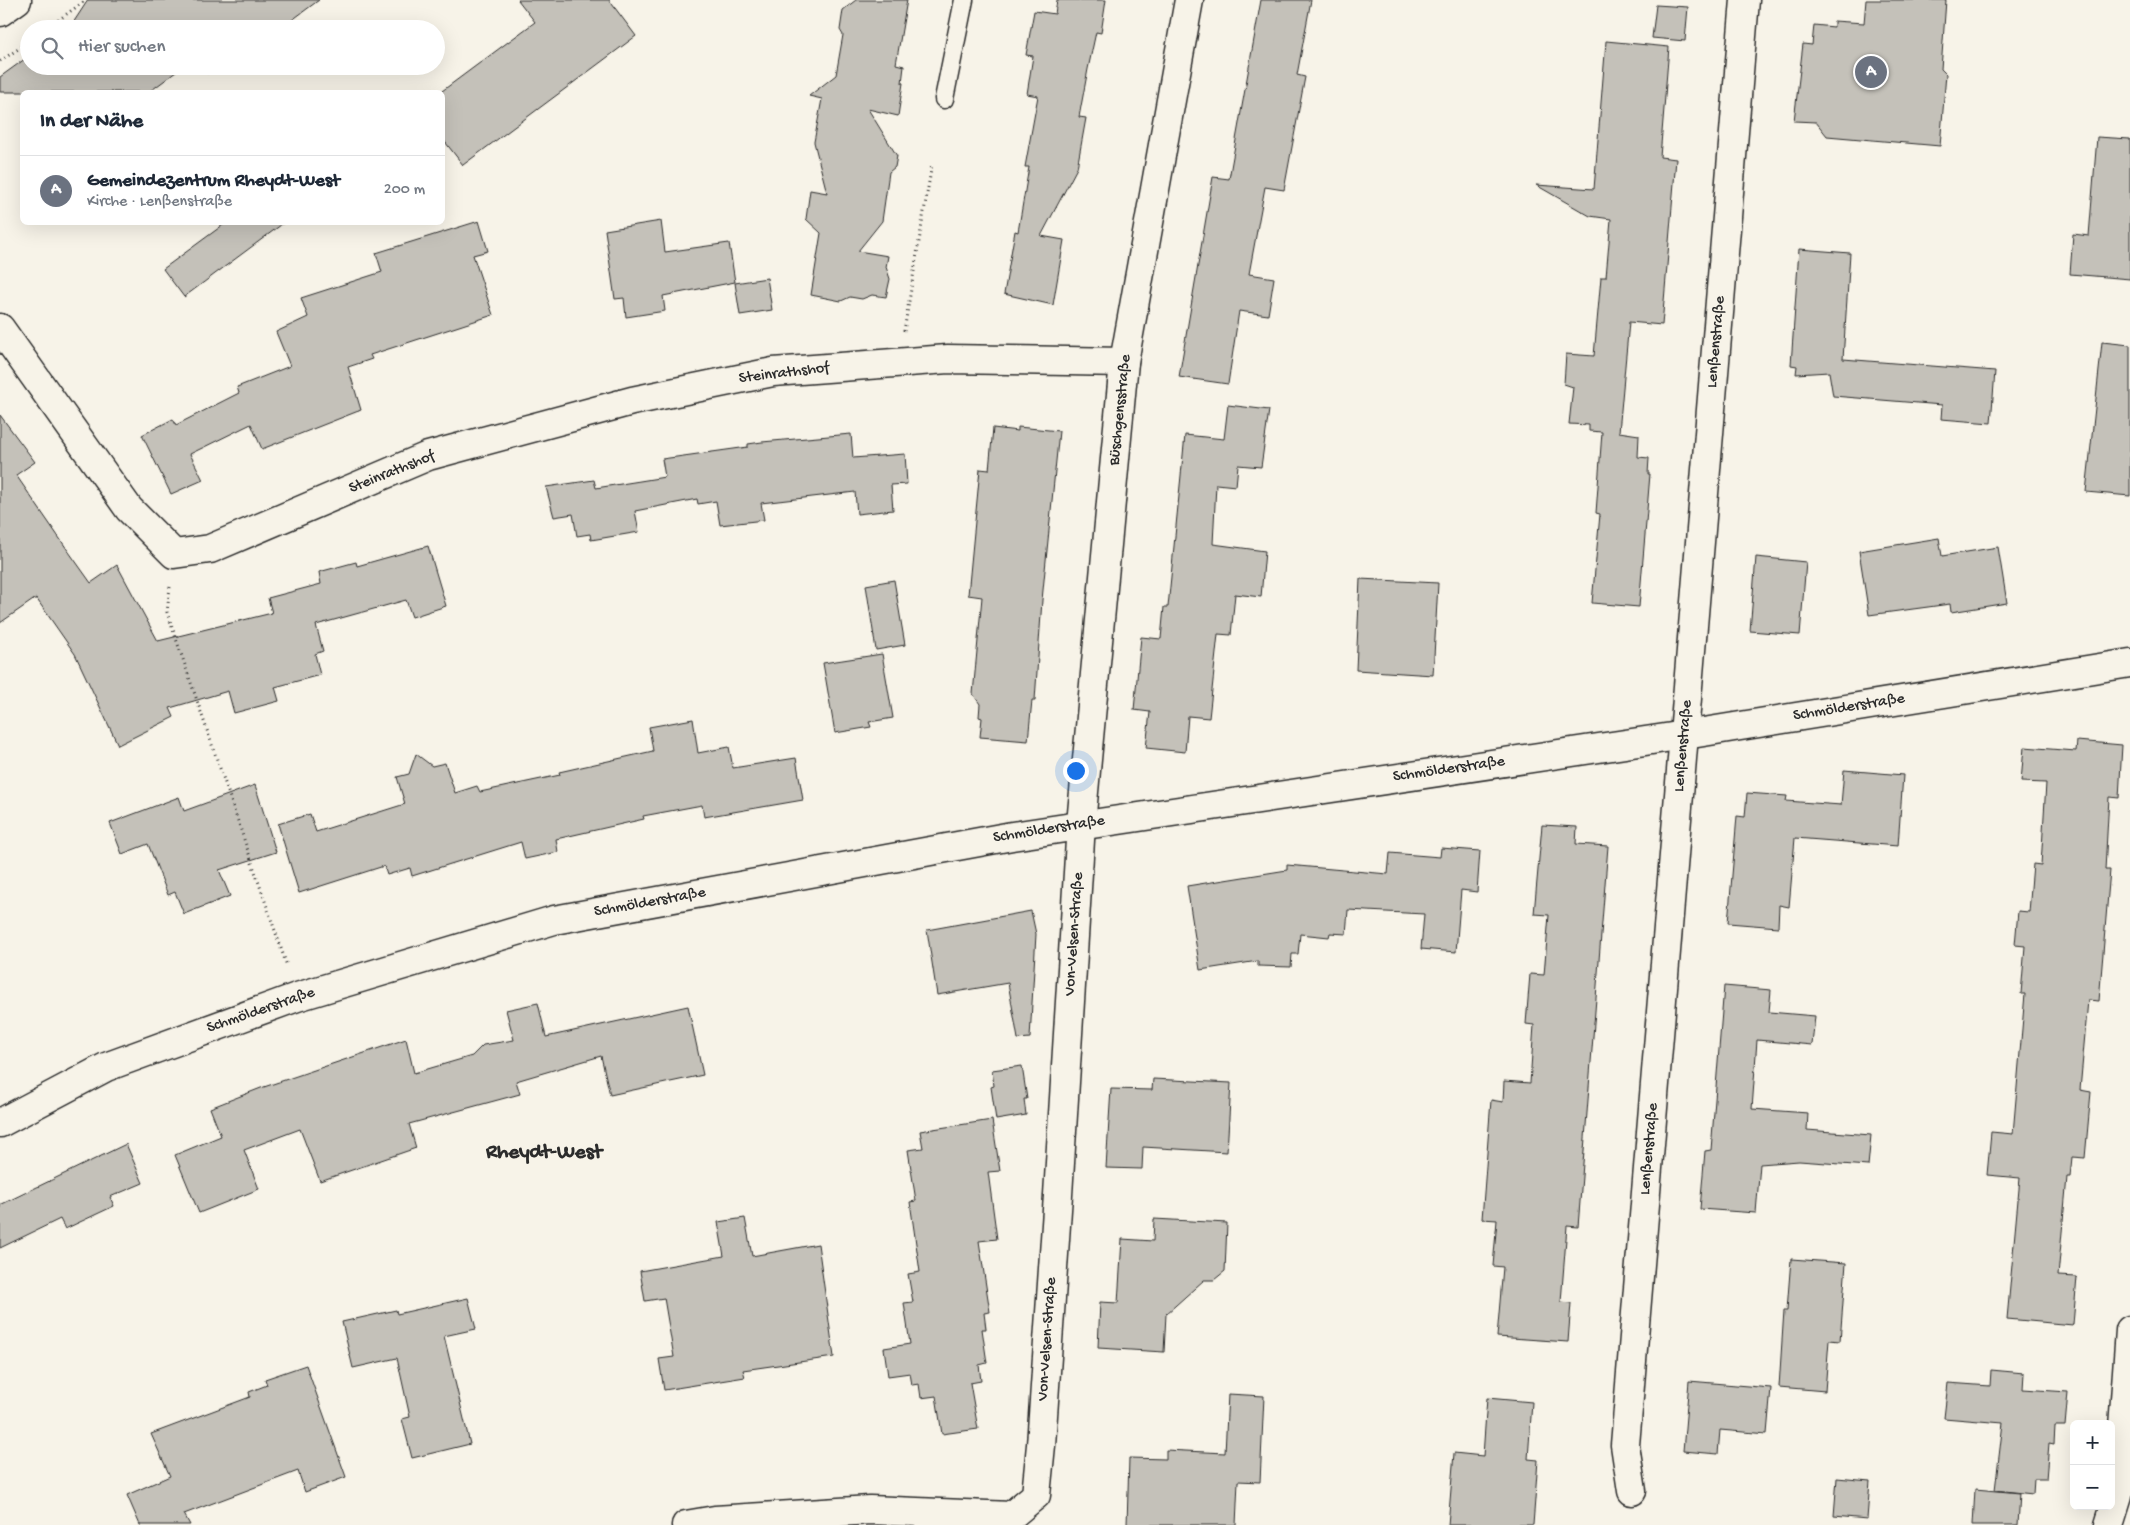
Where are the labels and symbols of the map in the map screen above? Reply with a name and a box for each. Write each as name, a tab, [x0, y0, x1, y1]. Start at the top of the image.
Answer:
pin: A	[1855, 53, 1887, 91]
street label: Lenßenstraße	[1704, 294, 1731, 389]
street label: Büschgensstraße	[1106, 353, 1136, 467]
street label: Steinrathshof	[738, 359, 831, 389]
street label: Steinrathshof	[346, 447, 439, 499]
street label: Schmölderstraße	[1792, 690, 1907, 726]
street label: Lenßenstraße	[1671, 698, 1698, 793]
street label: Schmölderstraße	[1392, 753, 1507, 787]
your location	[1063, 758, 1089, 784]
street label: Schmölderstraße	[992, 812, 1107, 848]
street label: Von-Velsen-Straße	[1061, 871, 1089, 997]
street label: Schmölderstraße	[593, 884, 708, 922]
street label: Schmölderstraße	[205, 983, 318, 1038]
street label: Lenßenstraße	[1637, 1101, 1664, 1196]
district label: Rheydt-West	[485, 1141, 604, 1166]
street label: Von-Velsen-Straße	[1034, 1276, 1062, 1402]

